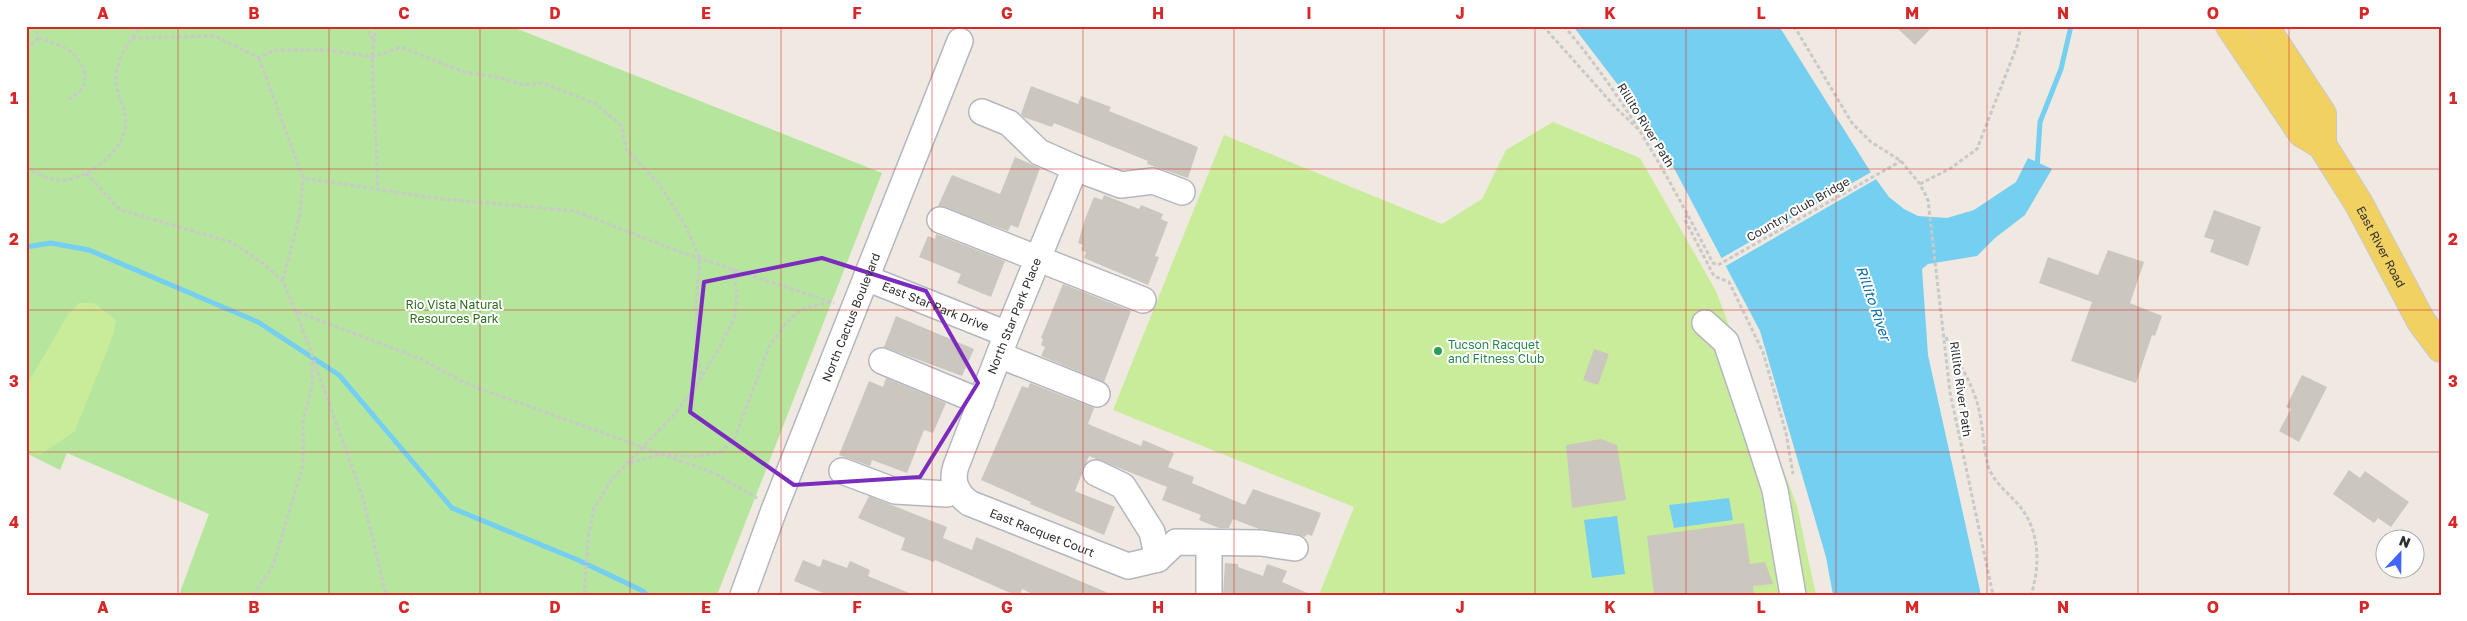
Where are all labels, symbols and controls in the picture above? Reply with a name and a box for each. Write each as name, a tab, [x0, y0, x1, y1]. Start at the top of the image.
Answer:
text: A	[97, 3, 109, 23]
text: B	[248, 3, 260, 23]
text: C	[398, 3, 410, 23]
text: D	[549, 3, 561, 23]
text: E	[701, 3, 711, 23]
text: F	[852, 3, 862, 23]
text: G	[1001, 3, 1013, 23]
text: H	[1152, 3, 1164, 23]
text: I	[1306, 3, 1312, 23]
text: J	[1455, 3, 1465, 23]
text: K	[1604, 3, 1616, 23]
text: L	[1756, 3, 1766, 23]
text: M	[1905, 3, 1919, 23]
text: N	[2057, 3, 2069, 23]
text: O	[2207, 3, 2219, 23]
text: P	[2359, 3, 2370, 23]
street label: Rillito River Path	[1614, 80, 1678, 170]
text: 1	[10, 88, 18, 108]
text: 1	[2449, 88, 2457, 108]
street label: Country Club Bridge	[1744, 173, 1852, 245]
street label: East River Road	[2354, 203, 2409, 290]
text: 2	[9, 229, 19, 249]
text: 2	[2448, 229, 2458, 249]
street label: North Cactus Boulevard	[818, 250, 883, 384]
street label: North Star Park Place	[984, 256, 1044, 376]
water label: Rillito River	[1853, 263, 1896, 345]
street label: East Star Park Drive	[880, 278, 991, 334]
park label: Rio Vista Natural Resources Park	[406, 297, 503, 326]
place label: Tucson Racquet and Fitness Club	[1448, 337, 1544, 366]
street label: Rillito River Path	[1947, 340, 1975, 438]
marker: Tucson Racquet and Fitness Club	[1432, 345, 1444, 357]
text: 3	[9, 371, 19, 391]
text: 3	[2448, 371, 2458, 391]
street label: East Racquet Court	[988, 505, 1097, 560]
text: 4	[9, 512, 19, 532]
text: 4	[2448, 512, 2458, 532]
north arrow	[2374, 528, 2424, 578]
text: N	[2397, 532, 2413, 551]
text: A	[97, 597, 109, 617]
text: B	[248, 597, 260, 617]
text: C	[398, 597, 410, 617]
text: D	[549, 597, 561, 617]
text: E	[701, 597, 711, 617]
text: F	[852, 597, 862, 617]
text: G	[1001, 597, 1013, 617]
text: H	[1152, 597, 1164, 617]
text: I	[1306, 597, 1312, 617]
text: J	[1455, 597, 1465, 617]
text: K	[1604, 597, 1616, 617]
text: L	[1756, 597, 1766, 617]
text: M	[1905, 597, 1919, 617]
text: N	[2057, 597, 2069, 617]
text: O	[2207, 597, 2219, 617]
text: P	[2359, 597, 2370, 617]

